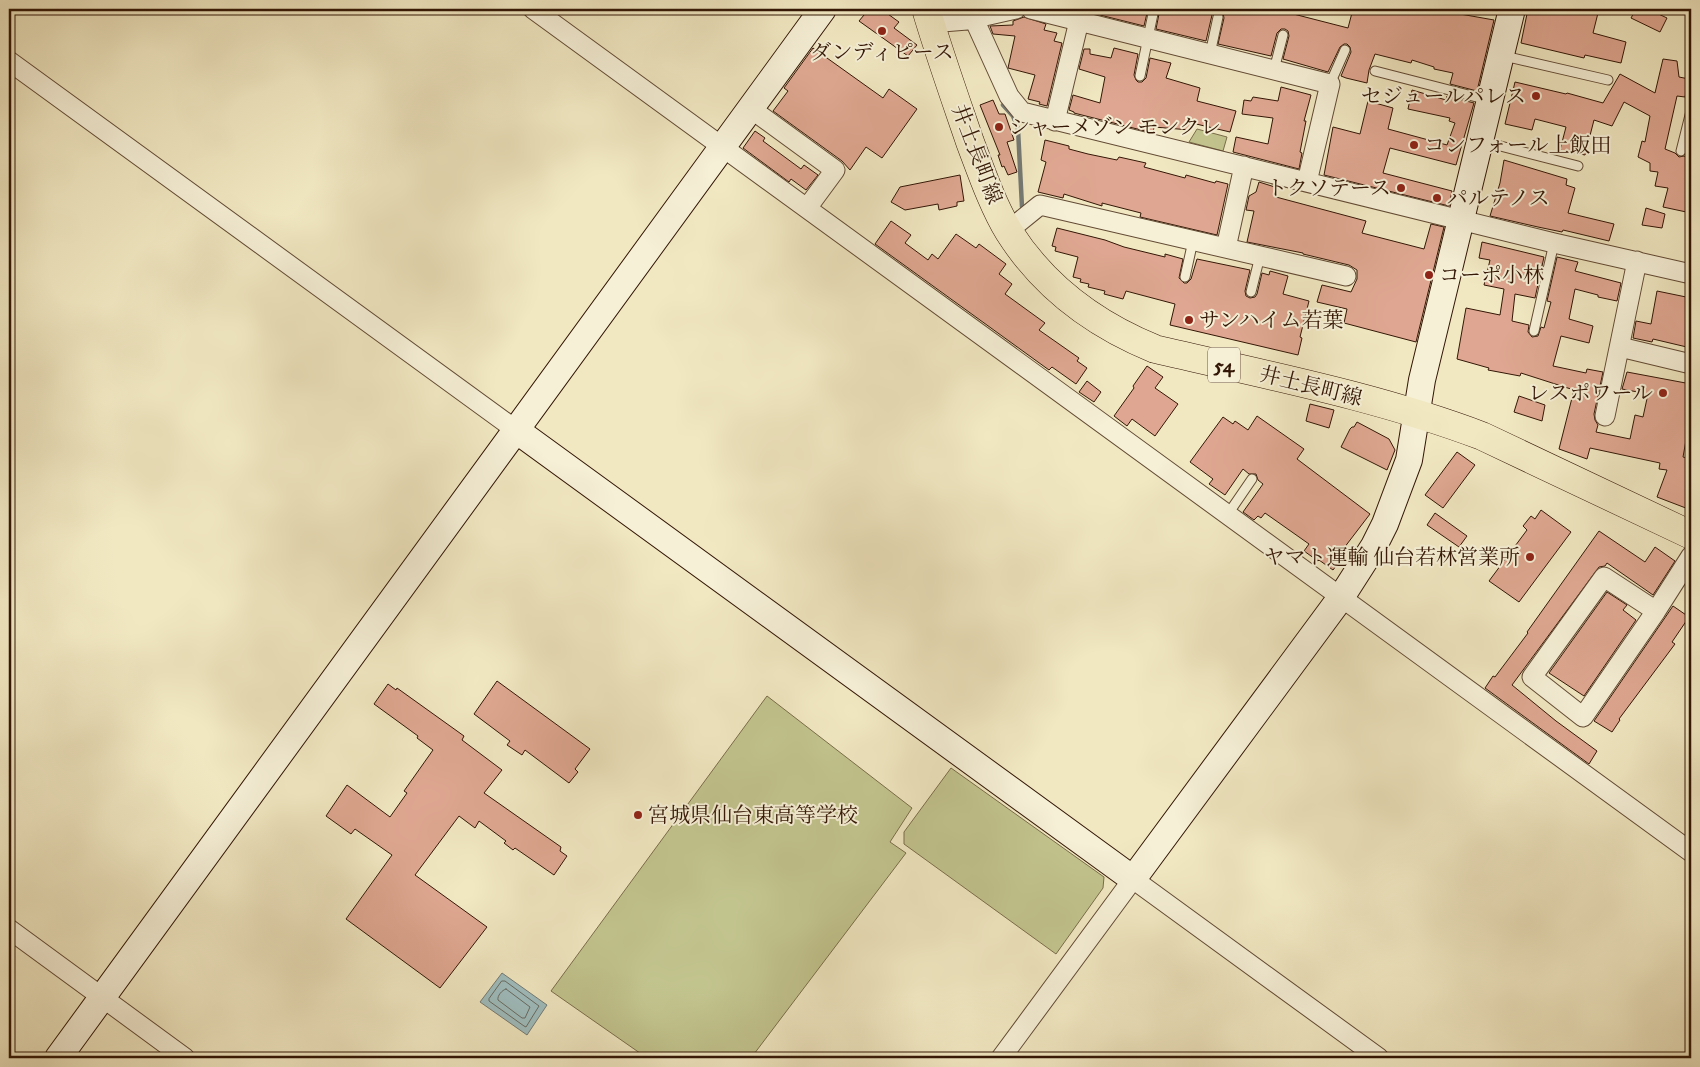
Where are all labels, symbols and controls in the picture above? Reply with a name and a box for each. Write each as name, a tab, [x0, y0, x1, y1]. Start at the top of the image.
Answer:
marker: ダンディピース	[876, 25, 888, 37]
place label: ダンディピース	[810, 40, 954, 66]
place label: セジュールパレス	[1361, 84, 1526, 110]
marker: セジュールパレス	[1530, 90, 1542, 102]
street label: 井土長町線	[945, 101, 1007, 208]
place label: シャーメゾン モンクレ	[1009, 115, 1221, 141]
marker: シャーメゾン モンクレ	[993, 121, 1005, 133]
place label: コンフォール上飯田	[1424, 133, 1612, 159]
marker: コンフォール上飯田	[1408, 139, 1420, 151]
place label: トクソテース	[1266, 176, 1391, 202]
marker: トクソテース	[1395, 182, 1407, 194]
place label: パルテノス	[1447, 186, 1550, 212]
marker: パルテノス	[1431, 192, 1443, 204]
place label: コーポ小林	[1439, 263, 1544, 289]
marker: コーポ小林	[1423, 269, 1435, 281]
place label: サンハイム若葉	[1199, 308, 1343, 334]
marker: サンハイム若葉	[1183, 314, 1195, 326]
road number: 54	[1208, 348, 1240, 382]
street label: 井土長町線	[1257, 362, 1365, 412]
place label: レスポワール	[1528, 381, 1653, 407]
marker: レスポワール	[1657, 387, 1669, 399]
place label: ヤマト運輸 仙台若林営業所	[1263, 545, 1520, 571]
marker: ヤマト運輸 仙台若林営業所	[1524, 551, 1536, 563]
place label: 宮城県仙台東高等学校	[648, 803, 858, 829]
marker: 宮城県仙台東高等学校	[632, 809, 644, 821]

